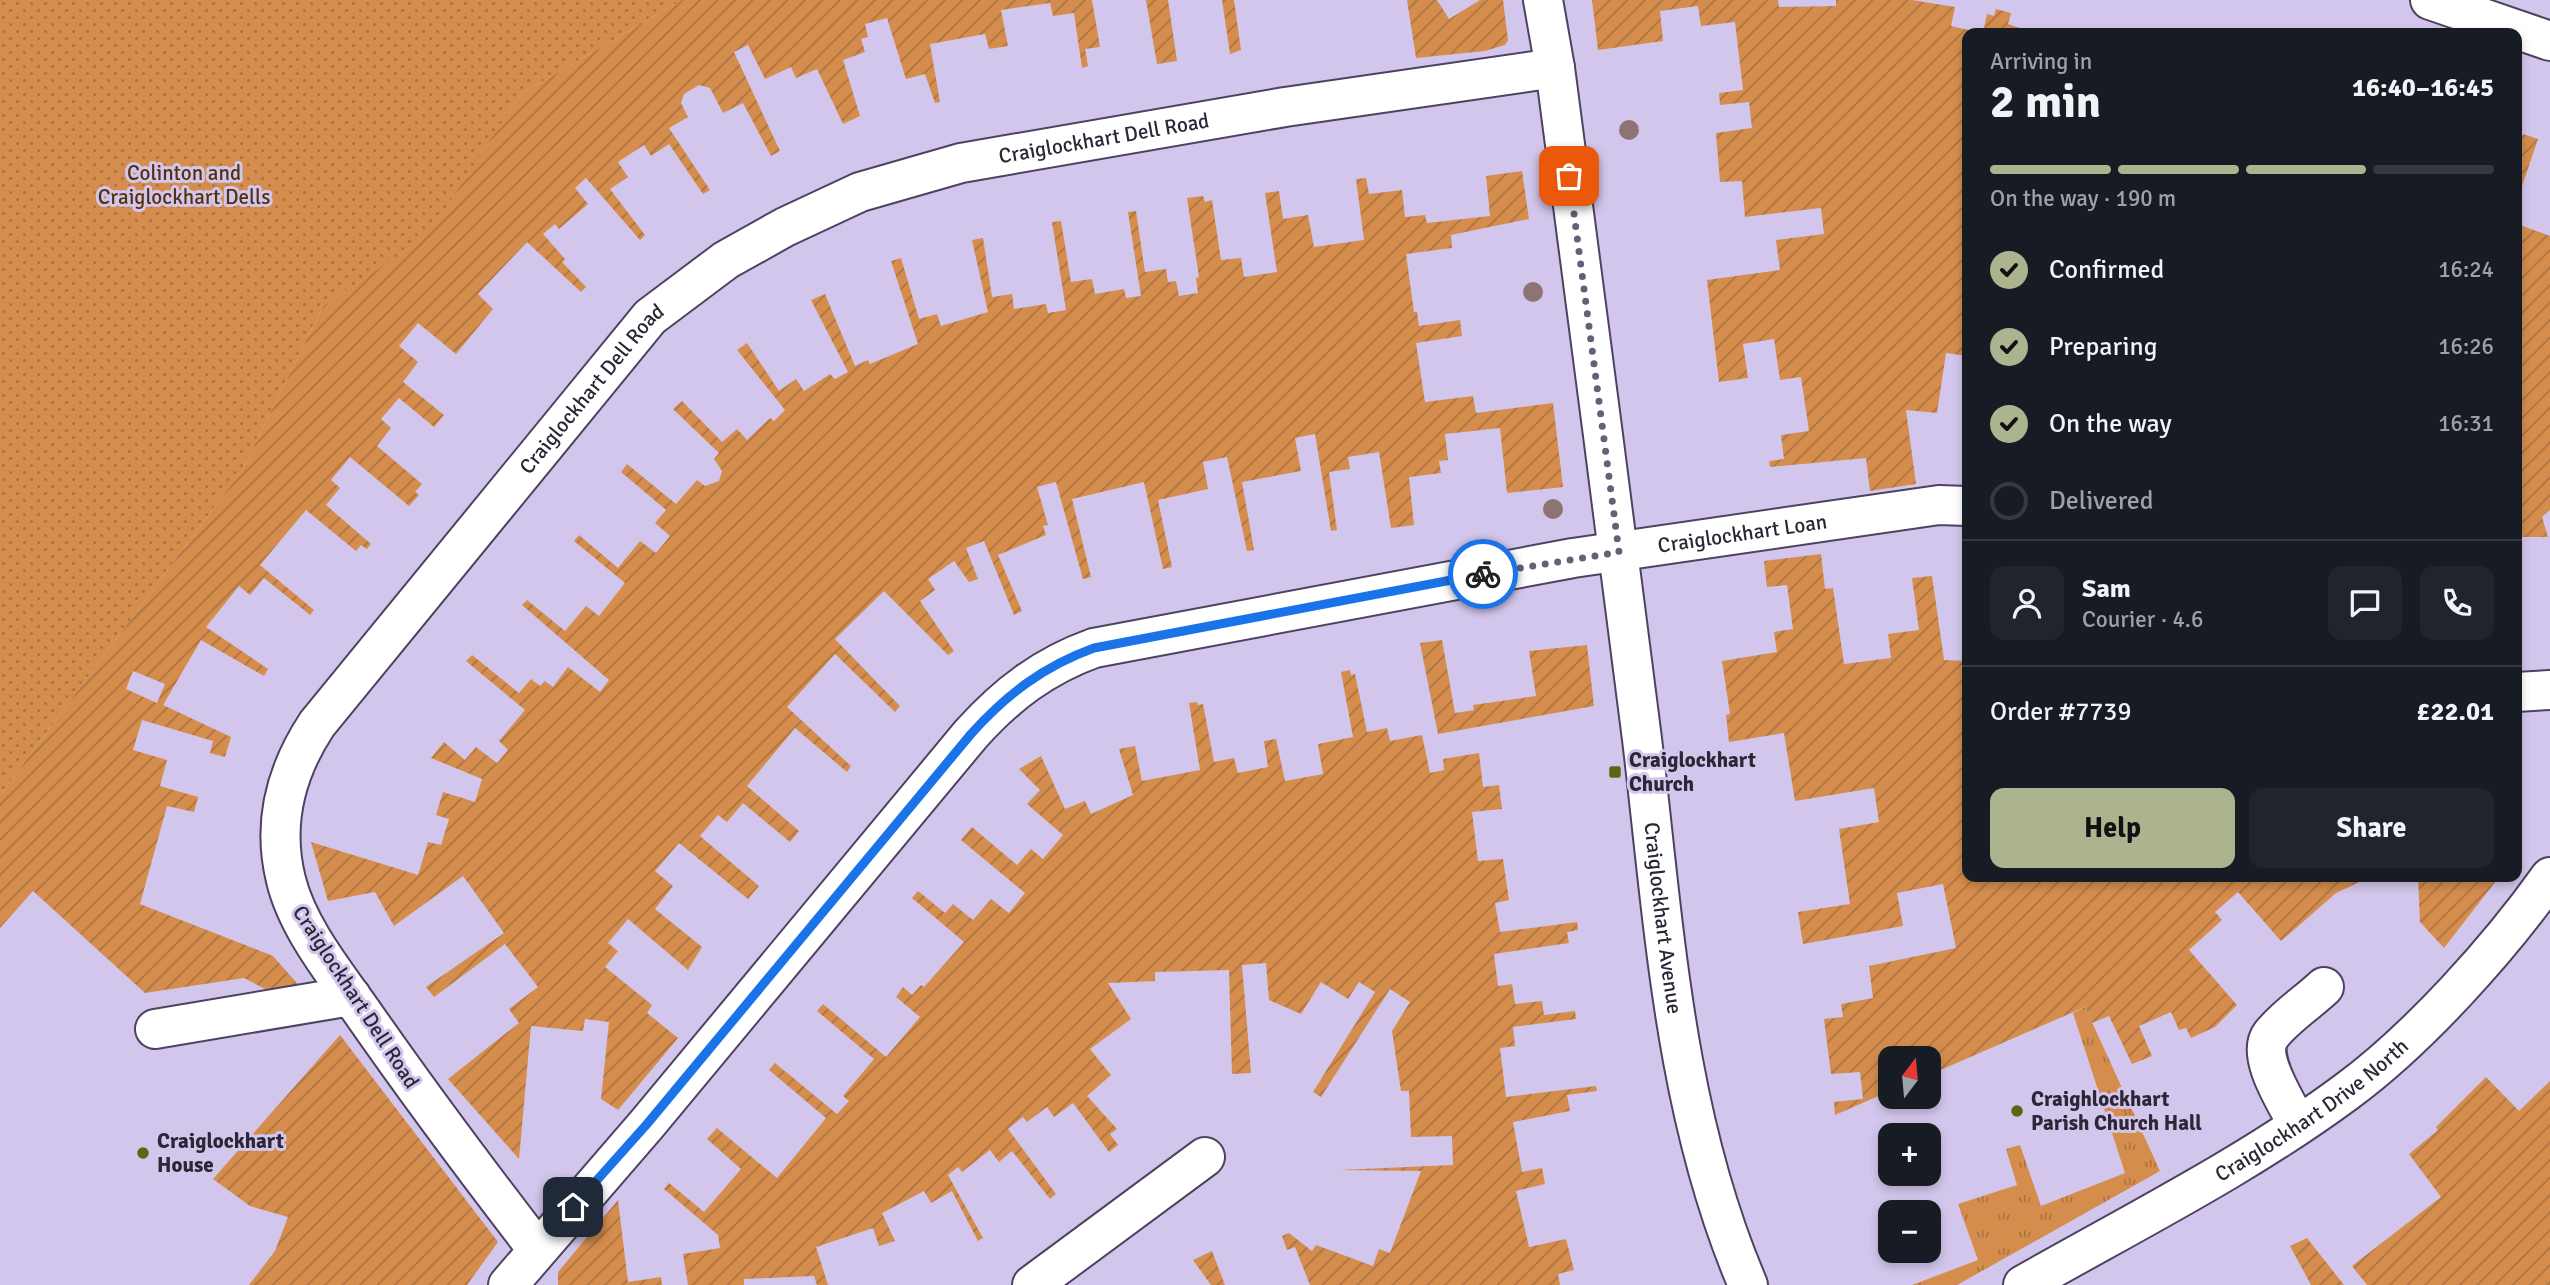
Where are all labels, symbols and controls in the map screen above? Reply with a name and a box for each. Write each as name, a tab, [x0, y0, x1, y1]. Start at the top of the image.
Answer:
text: Arriving in	[1990, 47, 2092, 76]
text: 16:40–16:45	[2352, 72, 2494, 104]
text: 2 min	[1990, 74, 2101, 130]
street label: Craiglockhart Dell Road	[997, 107, 1211, 169]
pin	[1539, 146, 1599, 206]
icon: bag	[1550, 157, 1588, 195]
park label: Colinton and Craiglockhart Dells	[98, 160, 270, 210]
text: On the way · 190 m	[1990, 184, 2176, 213]
icon: check	[1990, 251, 2028, 289]
text: Confirmed	[2049, 254, 2164, 286]
text: 16:24	[2438, 255, 2494, 284]
street label: Craiglockhart Dell Road	[514, 298, 669, 479]
icon: check	[1990, 328, 2028, 366]
text: Preparing	[2049, 331, 2157, 363]
text: 16:26	[2438, 332, 2494, 361]
icon: check	[1990, 405, 2028, 443]
text: On the way	[2049, 408, 2172, 440]
text: 16:31	[2438, 409, 2494, 438]
text: Delivered	[2049, 485, 2154, 517]
street label: Craiglockhart Loan	[1656, 508, 1829, 559]
courier	[1448, 539, 1518, 609]
icon: bike	[1464, 555, 1502, 593]
button: person	[1990, 566, 2064, 640]
button: chat	[2328, 566, 2402, 640]
button: phone	[2420, 566, 2494, 640]
text: Sam	[2082, 573, 2131, 605]
text: Courier · 4.6	[2082, 605, 2203, 634]
text: Order #7739	[1990, 696, 2131, 728]
text: £22.01	[2416, 696, 2494, 728]
place label: Craiglockhart Church	[1629, 747, 1756, 797]
marker: Craiglockhart Church	[1607, 764, 1623, 780]
button: Help	[1990, 788, 2235, 868]
button: Share	[2249, 788, 2494, 868]
street label: Craiglockhart Avenue	[1638, 821, 1688, 1016]
street label: Craiglockhart Dell Road	[287, 901, 425, 1093]
street label: Craiglockhart Drive North	[2210, 1033, 2414, 1187]
north arrow	[1878, 1046, 1941, 1110]
map controls	[1878, 1046, 1941, 1263]
place label: Craighlockhart Parish Church Hall	[2031, 1086, 2202, 1136]
marker: Craighlockhart Parish Church Hall	[2009, 1103, 2025, 1119]
button: +	[1878, 1123, 1941, 1186]
place label: Craiglockhart House	[157, 1128, 284, 1178]
marker: Craiglockhart House	[135, 1145, 151, 1161]
pin	[543, 1177, 603, 1237]
icon: home	[554, 1188, 592, 1226]
button: −	[1878, 1200, 1941, 1263]

